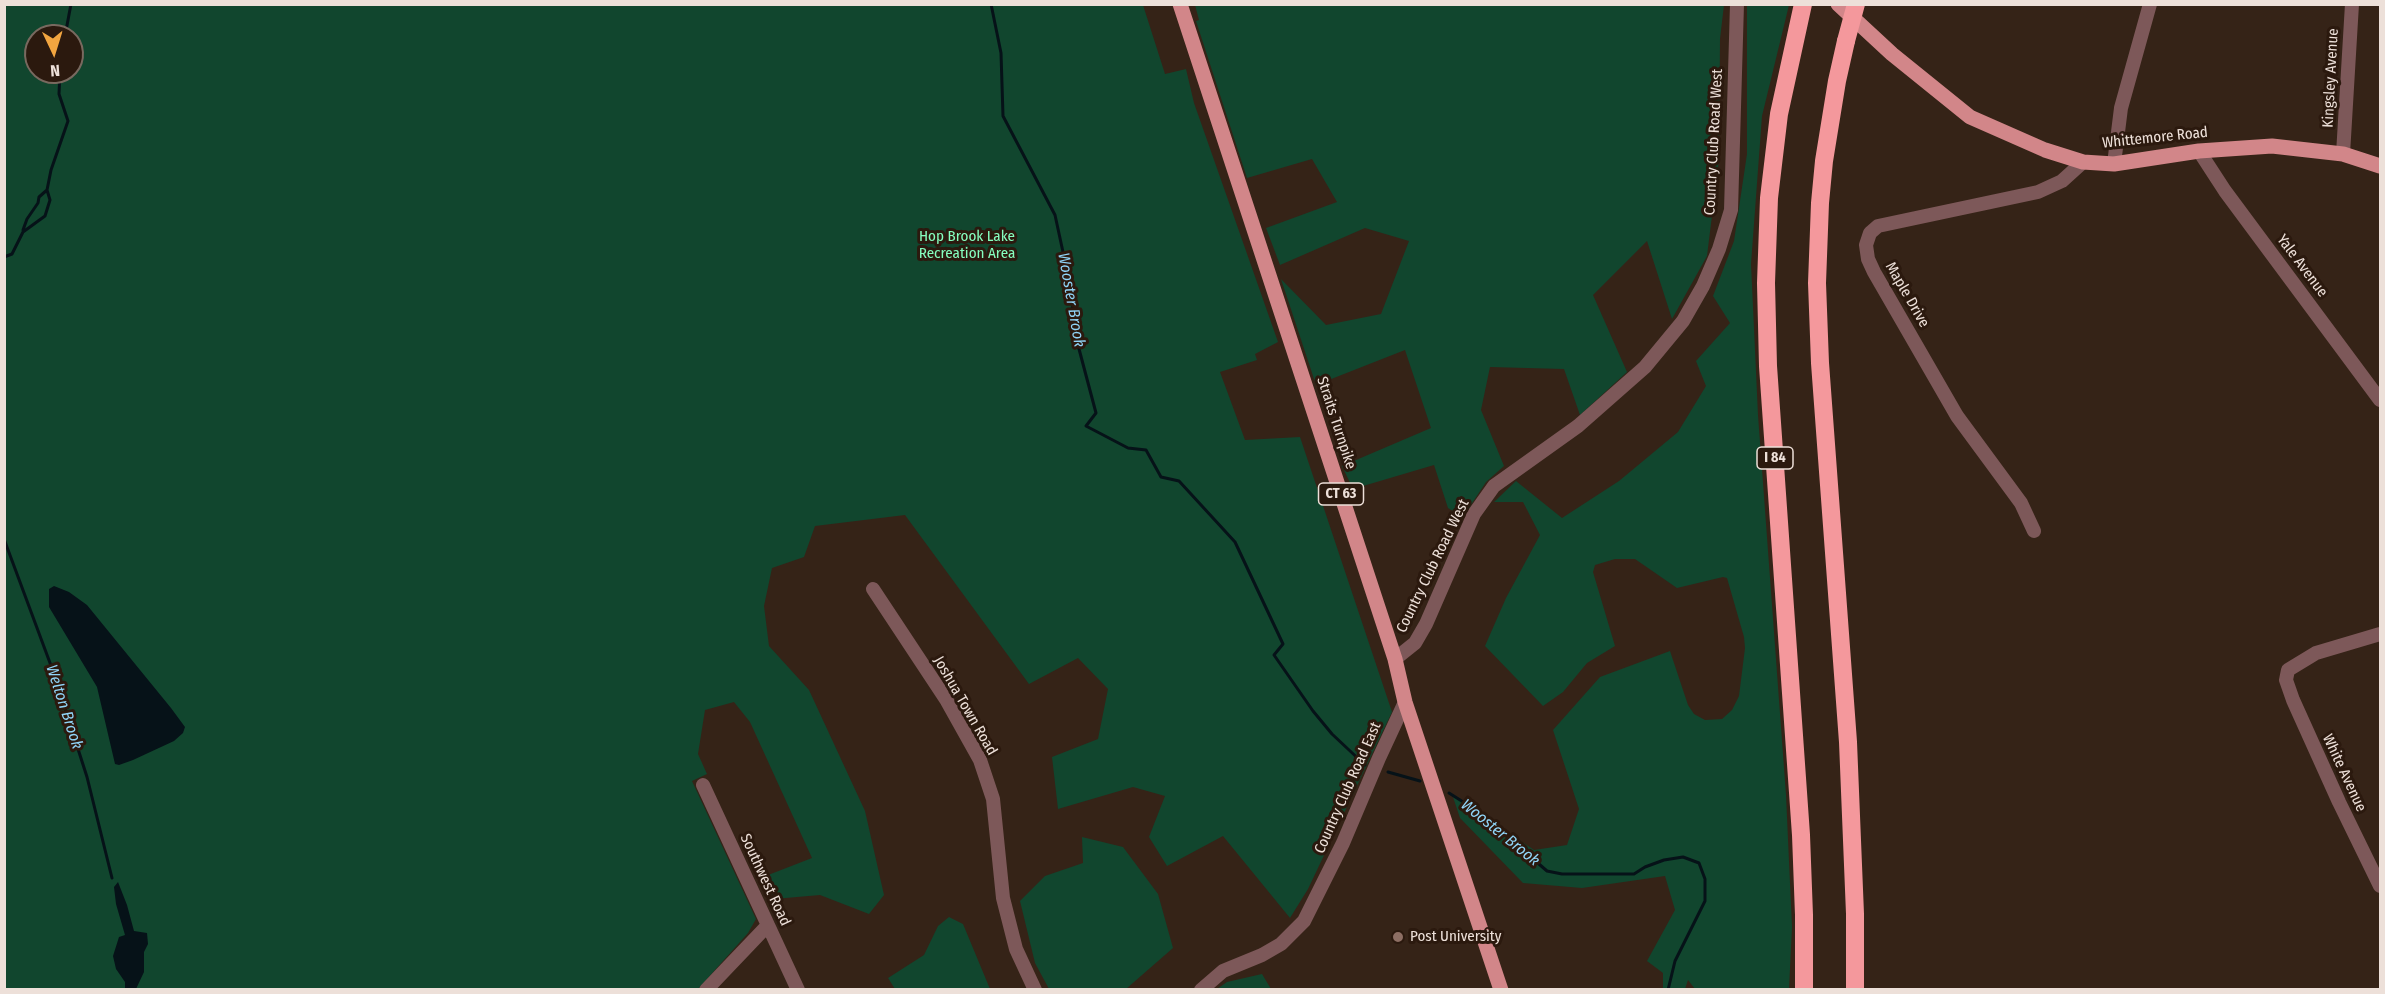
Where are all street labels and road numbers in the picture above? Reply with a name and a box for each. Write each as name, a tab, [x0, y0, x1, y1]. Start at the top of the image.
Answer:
street label: Kingsley Avenue	[2319, 28, 2343, 128]
street label: Country Club Road West	[1701, 68, 1727, 216]
street label: Whittemore Road	[2101, 123, 2209, 153]
street label: Yale Avenue	[2273, 231, 2331, 301]
street label: Maple Drive	[1881, 259, 1933, 331]
street label: Straits Turnpike	[1313, 374, 1359, 472]
road number: I 84	[1757, 447, 1793, 469]
road number: CT 63	[1318, 483, 1364, 505]
street label: Country Club Road West	[1393, 496, 1473, 636]
street label: Joshua Town Road	[929, 653, 1001, 759]
street label: Country Club Road East	[1311, 719, 1385, 857]
street label: White Avenue	[2318, 731, 2370, 815]
street label: Southwest Road	[736, 831, 794, 929]

